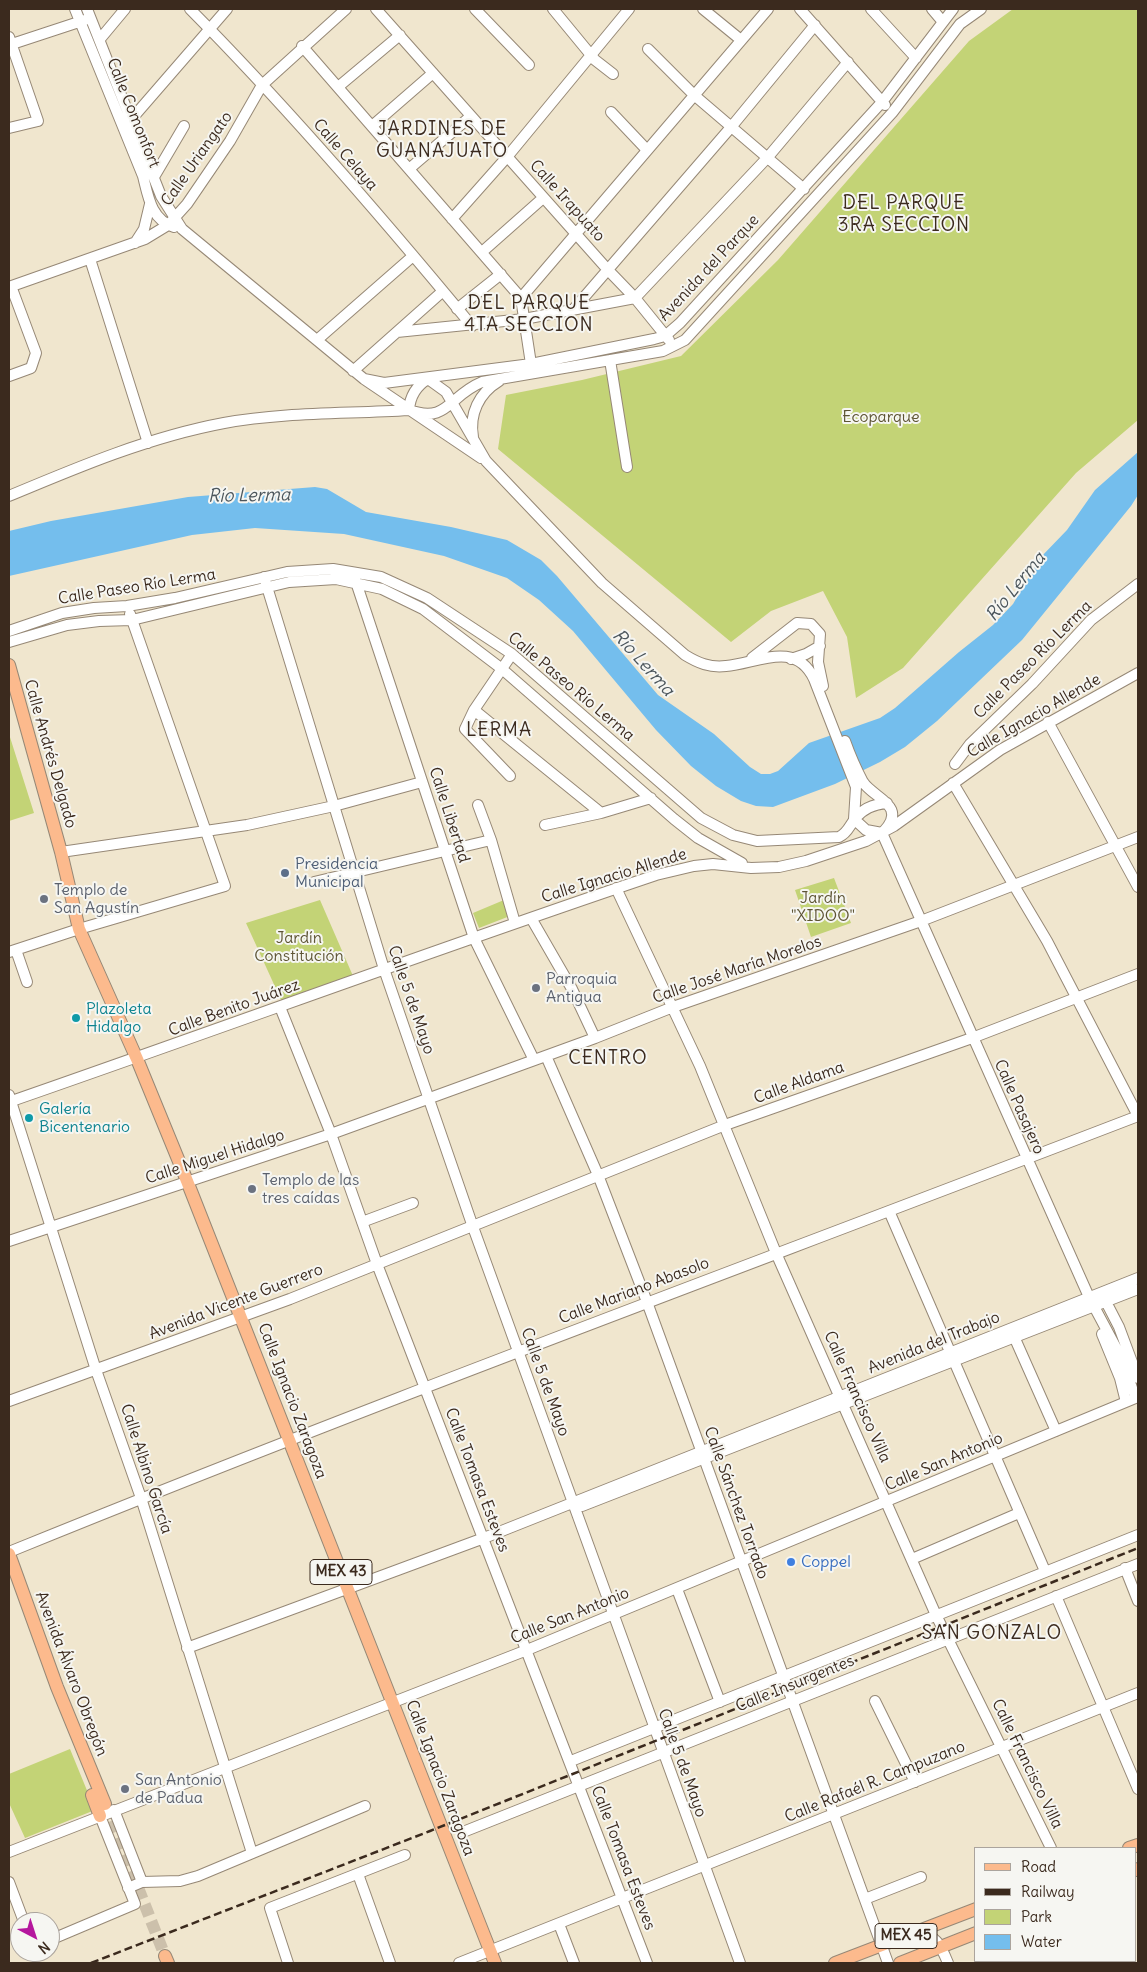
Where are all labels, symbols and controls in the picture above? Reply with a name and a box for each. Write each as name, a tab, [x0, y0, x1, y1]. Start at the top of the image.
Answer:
street label: Calle Comonfort	[102, 55, 164, 171]
street label: Calle Uriangato	[157, 108, 237, 210]
street label: Calle Celaya	[309, 115, 381, 195]
district label: JARDINES DE GUANAJUATO	[375, 119, 509, 163]
street label: Calle Irapuato	[525, 156, 609, 246]
district label: DEL PARQUE 3RA SECCION	[836, 193, 972, 237]
street label: Avenida del Parque	[655, 211, 763, 325]
district label: DEL PARQUE 4TA SECCION	[463, 293, 595, 337]
park label: Ecoparque	[842, 407, 920, 427]
water label: Río Lerma	[208, 484, 290, 508]
water label: Río Lerma	[982, 548, 1050, 626]
street label: Calle Paseo Río Lerma	[57, 565, 217, 609]
street label: Calle Paseo Río Lerma	[970, 597, 1096, 723]
water label: Río Lerma	[607, 625, 679, 701]
street label: Calle Paseo Río Lerma	[504, 628, 638, 746]
street label: Calle Ignacio Allende	[964, 670, 1104, 762]
street label: Calle Andrés Delgado	[20, 677, 80, 831]
district label: LERMA	[465, 720, 533, 742]
street label: Calle Libertad	[425, 765, 473, 865]
street label: Calle Ignacio Allende	[539, 845, 689, 907]
place label: Presidencia Municipal	[295, 854, 378, 892]
marker: Presidencia Municipal	[279, 867, 291, 879]
place label: Templo de San Agustín	[54, 880, 139, 918]
park label: Jardín "XIDOO"	[791, 888, 855, 926]
marker: Templo de San Agustín	[38, 893, 50, 905]
park label: Jardín Constitución	[254, 928, 344, 966]
street label: Calle José María Morelos	[650, 932, 824, 1008]
street label: Calle 5 de Mayo	[383, 943, 439, 1057]
place label: Parroquia Antigua	[546, 969, 617, 1007]
street label: Calle Benito Juárez	[166, 975, 302, 1041]
marker: Parroquia Antigua	[530, 982, 542, 994]
place label: Plazoleta Hidalgo	[86, 999, 152, 1037]
marker: Plazoleta Hidalgo	[70, 1012, 82, 1024]
district label: CENTRO	[568, 1048, 648, 1070]
street label: Calle Pasajero	[990, 1057, 1048, 1157]
street label: Calle Aldama	[751, 1058, 847, 1108]
place label: Galería Bicentenario	[39, 1099, 130, 1137]
marker: Galería Bicentenario	[23, 1112, 35, 1124]
street label: Calle Miguel Hidalgo	[143, 1125, 287, 1189]
place label: Templo de las tres caídas	[262, 1170, 359, 1208]
marker: Templo de las tres caídas	[246, 1183, 258, 1195]
street label: Calle Mariano Abasolo	[556, 1253, 712, 1329]
street label: Avenida Vicente Guerrero	[146, 1260, 326, 1344]
street label: Avenida del Trabajo	[865, 1308, 1003, 1378]
street label: Calle Ignacio Zaragoza	[253, 1320, 331, 1482]
street label: Calle 5 de Mayo	[517, 1325, 573, 1439]
street label: Calle Francisco Villa	[819, 1328, 895, 1466]
street label: Calle Albino García	[116, 1402, 176, 1536]
street label: Calle Tomasa Esteves	[441, 1405, 513, 1555]
street label: Calle Sánchez Torrado	[700, 1424, 772, 1582]
street label: Calle San Antonio	[882, 1429, 1006, 1495]
place label: Coppel	[801, 1552, 851, 1572]
marker: Coppel	[785, 1556, 797, 1568]
road number: MEX 43	[310, 1560, 372, 1584]
street label: Calle San Antonio	[508, 1584, 632, 1648]
street label: Avenida Álvaro Obregón	[31, 1589, 111, 1759]
district label: SAN GONZALO	[920, 1623, 1064, 1645]
street label: Calle Insurgentes	[733, 1651, 857, 1717]
street label: Calle Francisco Villa	[987, 1696, 1067, 1832]
street label: Calle Ignacio Zaragoza	[401, 1697, 479, 1859]
street label: Calle 5 de Mayo	[654, 1706, 710, 1820]
street label: Calle Rafaél R. Campuzano	[782, 1737, 968, 1827]
place label: San Antonio de Padua	[135, 1770, 222, 1808]
marker: San Antonio de Padua	[119, 1783, 131, 1795]
street label: Calle Tomasa Esteves	[587, 1783, 659, 1933]
legend	[974, 1847, 1137, 1962]
text: Road	[1021, 1857, 1056, 1876]
text: Railway	[1021, 1882, 1075, 1901]
text: Park	[1021, 1907, 1052, 1926]
north arrow	[10, 1912, 60, 1962]
road number: MEX 45	[875, 1924, 937, 1948]
text: Water	[1021, 1932, 1062, 1951]
text: N	[35, 1938, 53, 1958]

